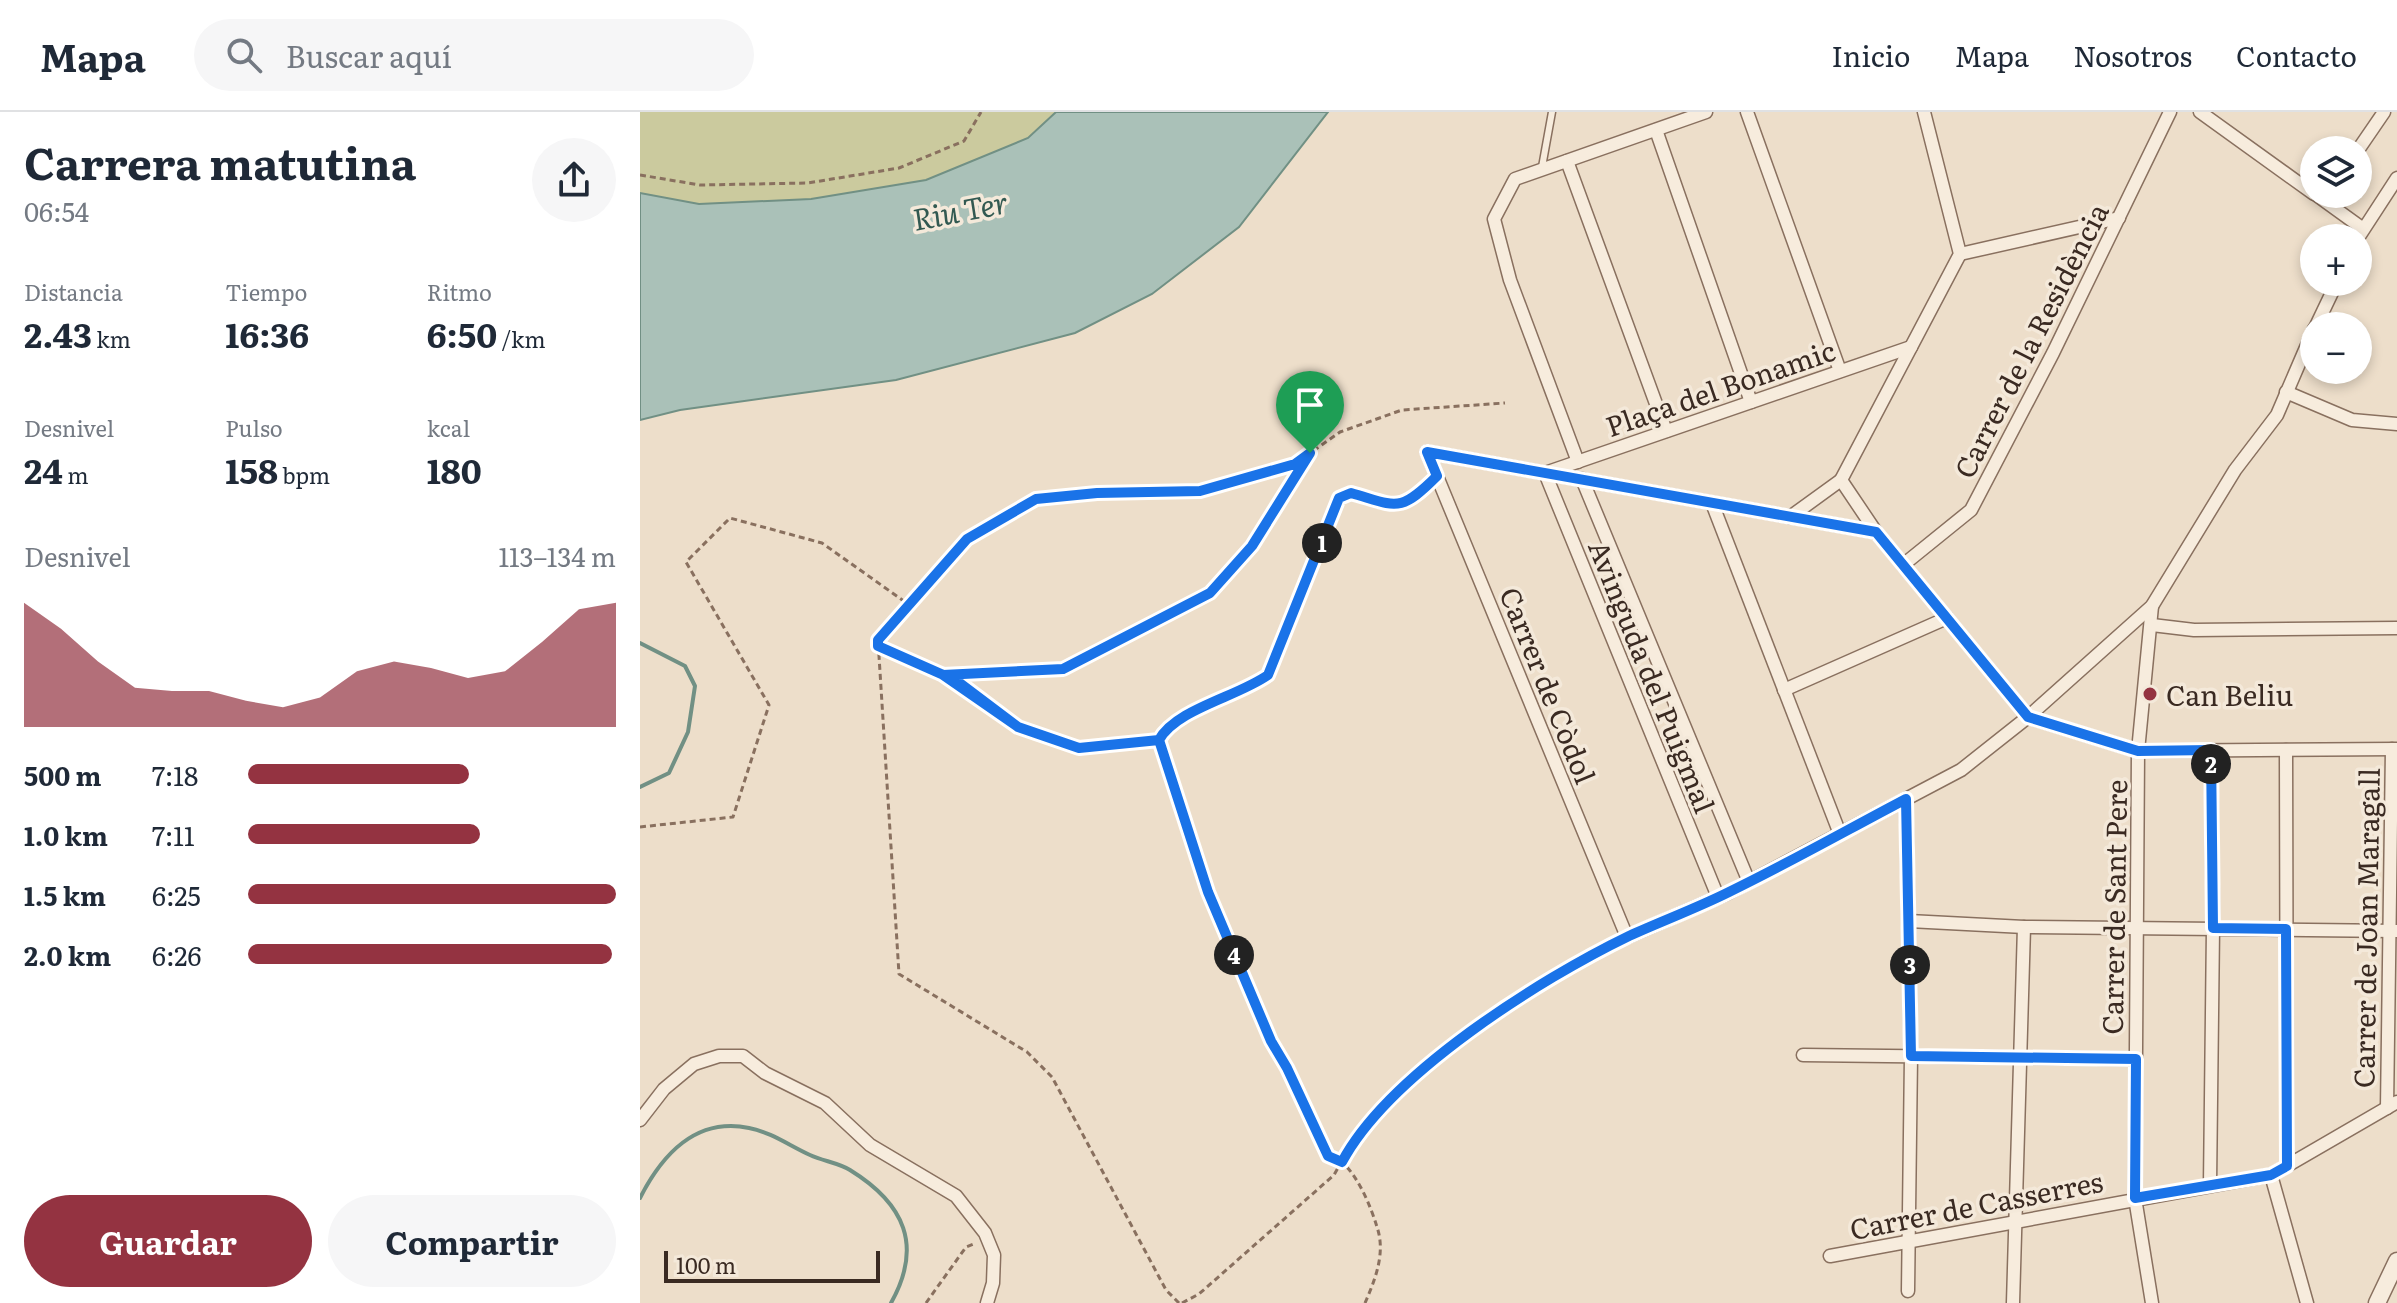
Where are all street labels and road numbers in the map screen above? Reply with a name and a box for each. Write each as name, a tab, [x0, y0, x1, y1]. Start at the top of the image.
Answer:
street label: Carrer de la Residència	[1942, 195, 2118, 485]
street label: Plaça del Bonamic	[1600, 328, 1840, 446]
street label: Avinguda del Puigmal	[1579, 533, 1727, 819]
street label: Carrer de Còdol	[1490, 580, 1608, 790]
street label: Carrer de Joan Maragall	[2341, 768, 2389, 1088]
street label: Carrer de Sant Pere	[2090, 779, 2136, 1035]
street label: Carrer de Casserres	[1846, 1159, 2106, 1249]

